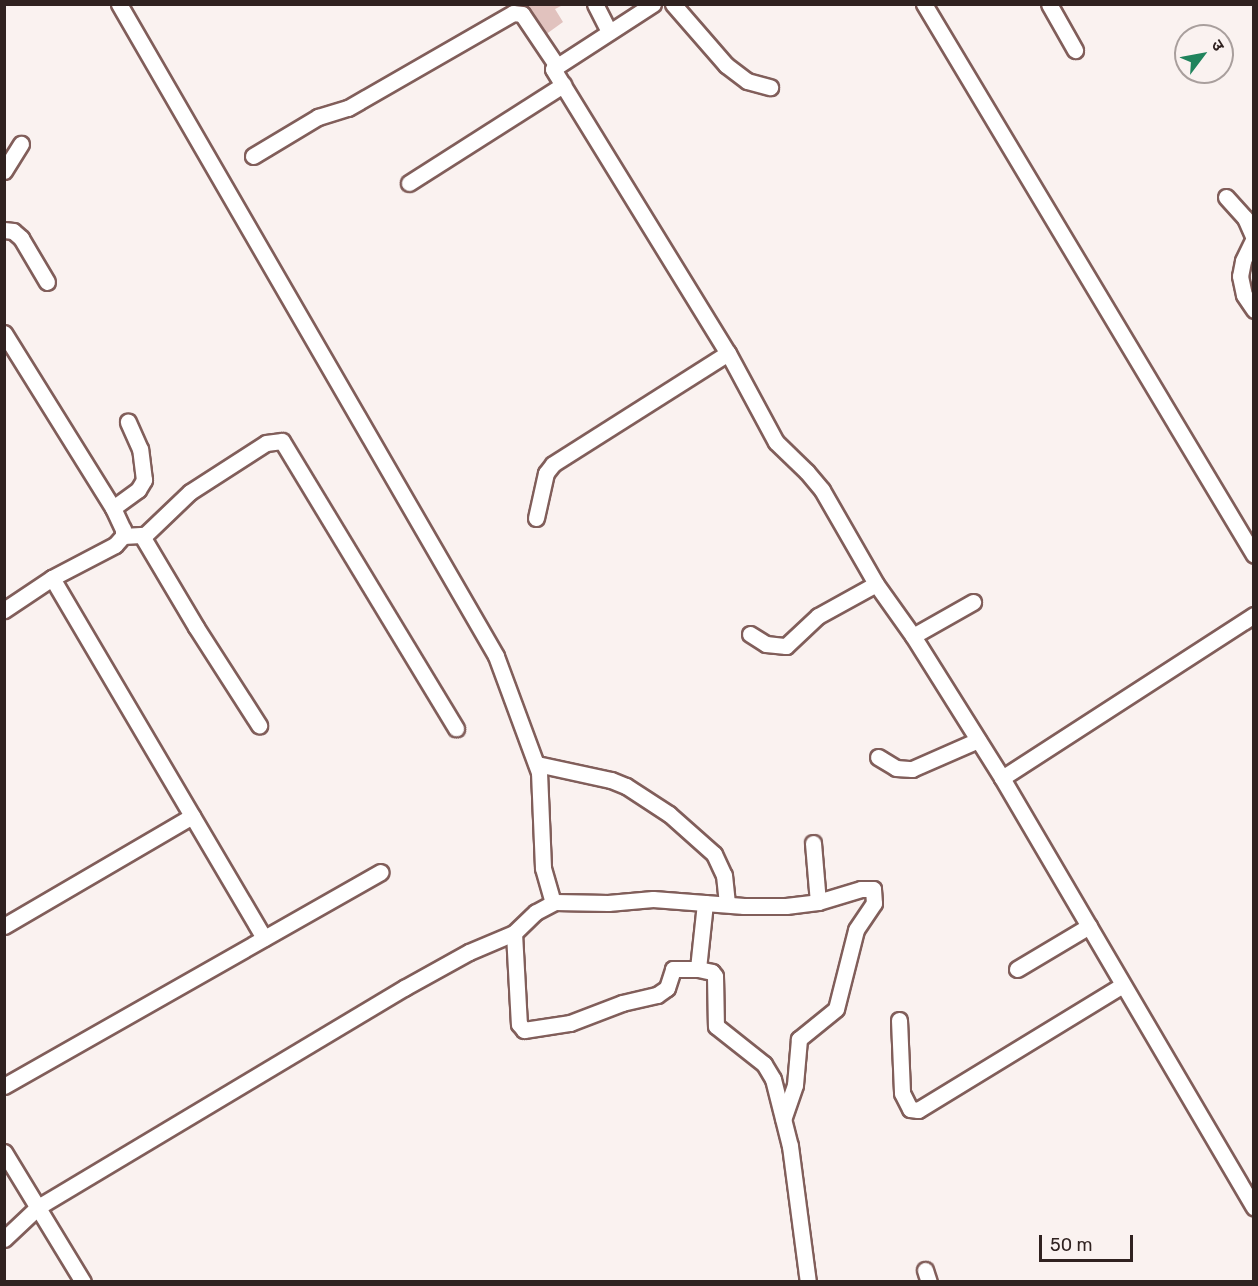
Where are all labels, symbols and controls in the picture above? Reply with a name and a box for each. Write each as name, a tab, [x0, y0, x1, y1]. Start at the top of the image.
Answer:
north arrow	[1174, 24, 1234, 84]
text: उ	[1207, 36, 1229, 54]
scale bar	[1042, 1223, 1136, 1261]
text: 50 m	[1050, 1234, 1093, 1256]

